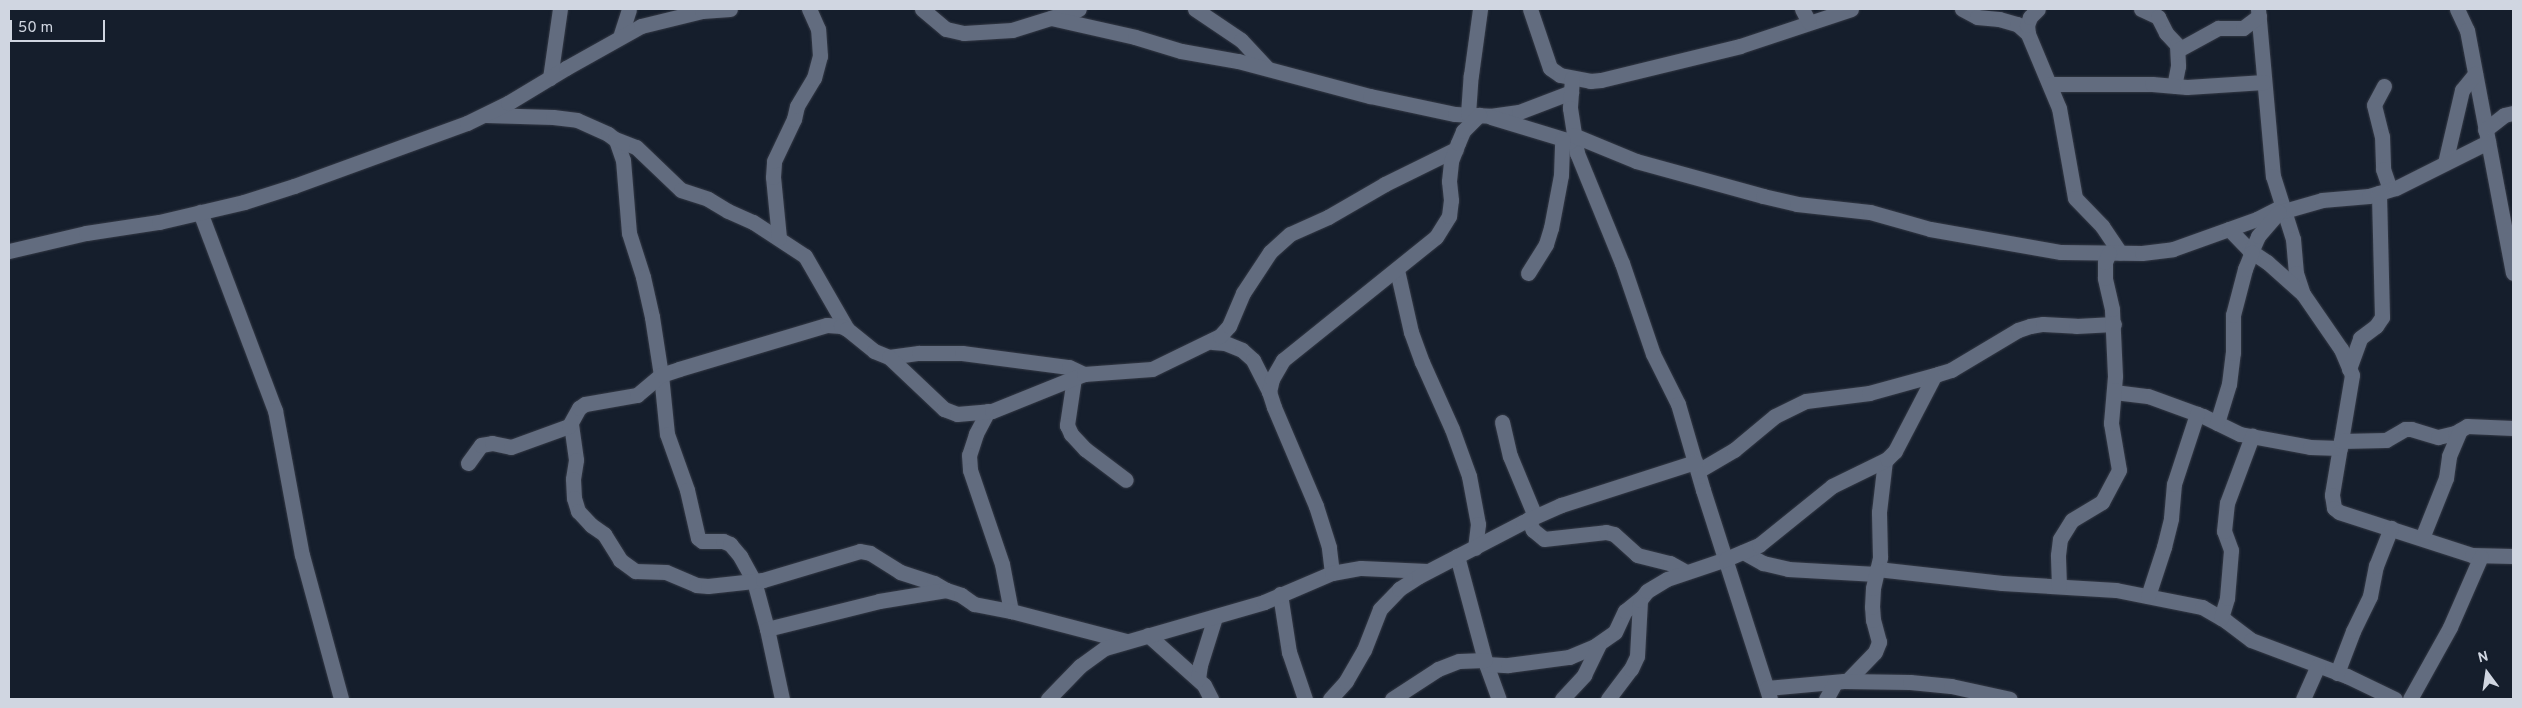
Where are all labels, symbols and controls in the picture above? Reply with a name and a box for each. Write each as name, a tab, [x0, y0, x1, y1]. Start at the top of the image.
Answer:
scale bar	[12, 10, 108, 42]
text: 50 m	[18, 19, 53, 38]
north arrow	[2462, 648, 2512, 698]
text: N	[2476, 648, 2490, 667]

